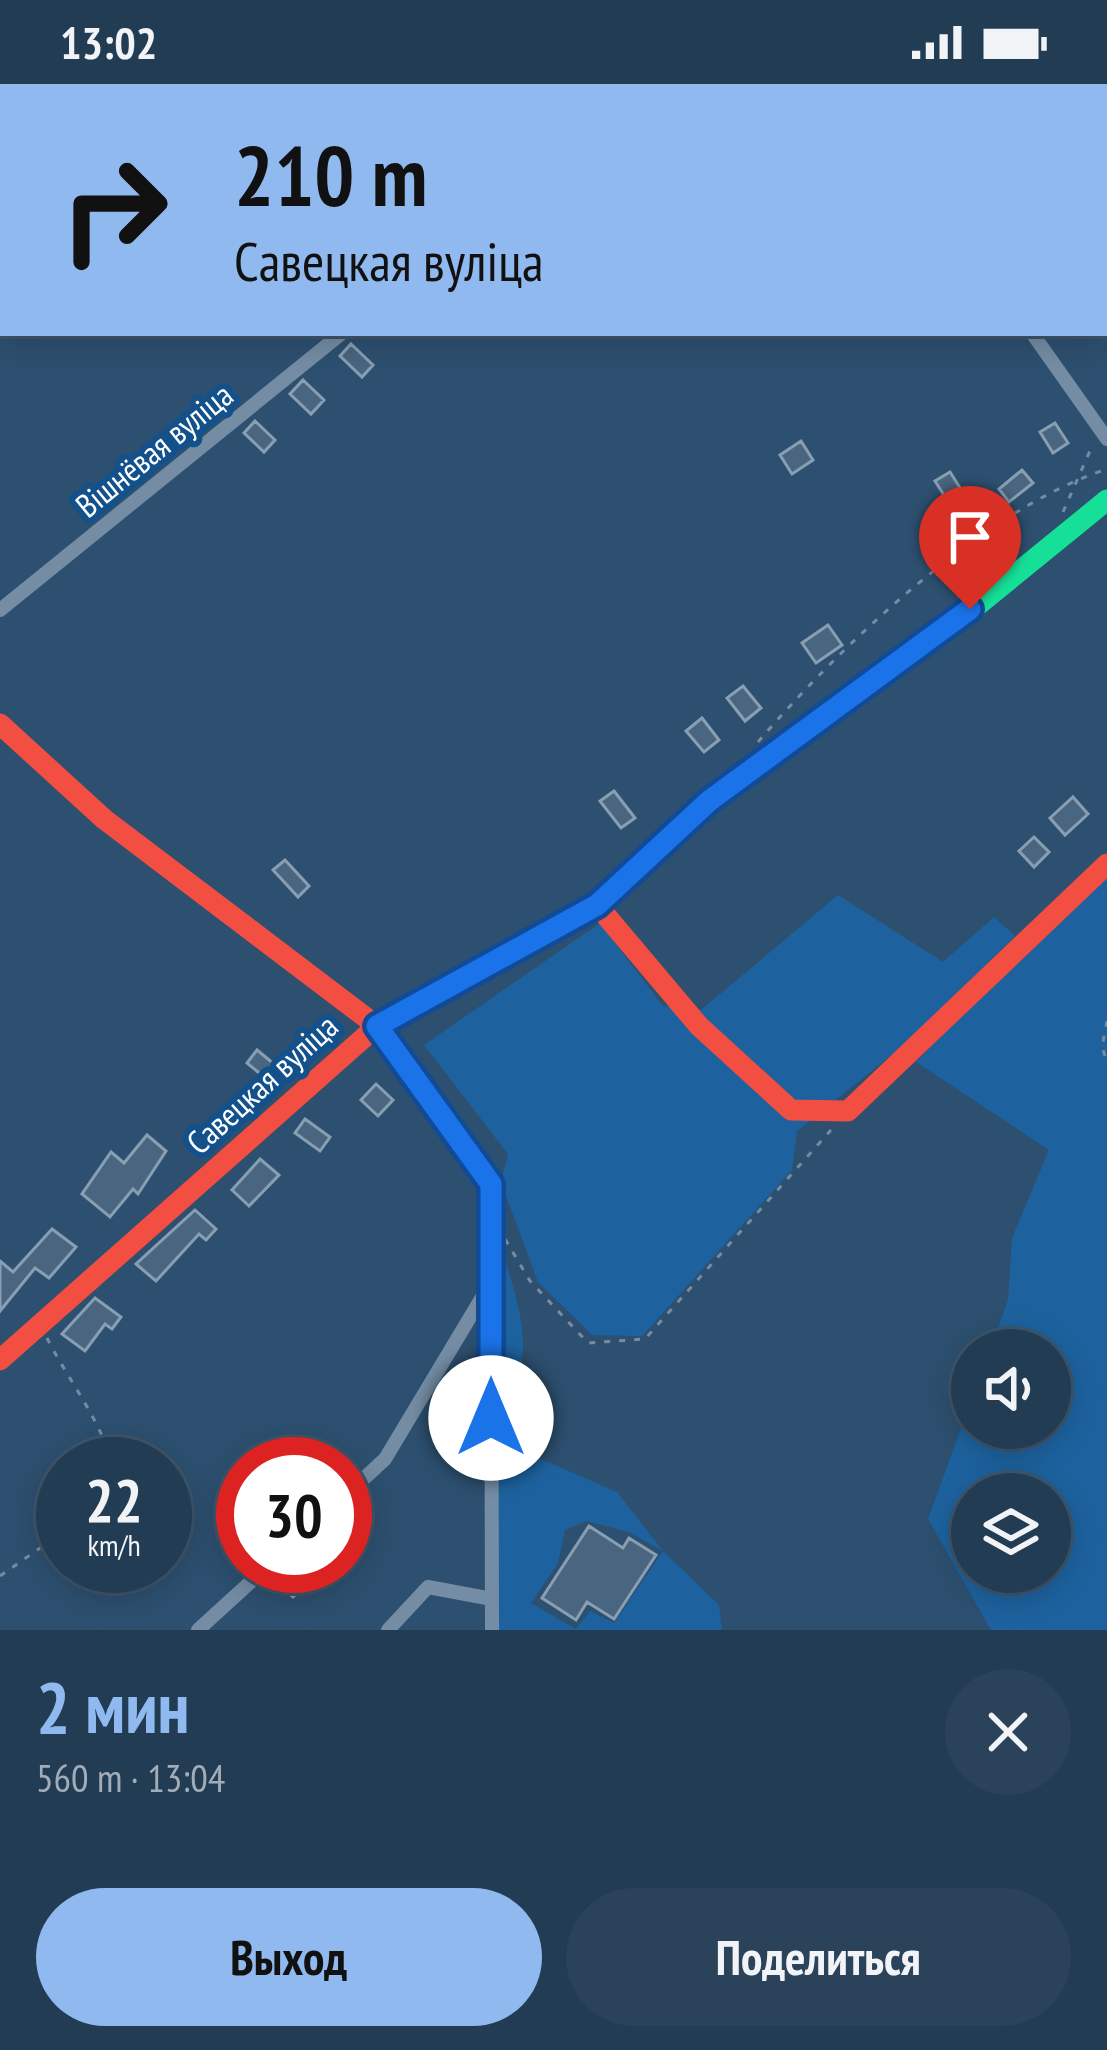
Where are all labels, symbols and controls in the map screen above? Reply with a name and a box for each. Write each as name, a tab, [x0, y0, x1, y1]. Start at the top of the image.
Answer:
text: 13:02	[60, 13, 157, 71]
text: 210 m	[234, 120, 427, 229]
icon: right	[36, 132, 192, 288]
text: Савецкая вуліца	[234, 226, 544, 296]
street label: Вішнёвая вуліца	[66, 373, 241, 526]
pin	[919, 486, 1021, 609]
icon: arrive	[937, 504, 1003, 570]
street label: Савецкая вуліца	[177, 1004, 346, 1163]
map controls	[951, 1329, 1071, 1593]
button: sound	[951, 1329, 1071, 1449]
position arrow	[428, 1355, 554, 1481]
speed limit sign: 30	[216, 1437, 372, 1593]
text: 22	[85, 1461, 143, 1539]
button: layers	[951, 1473, 1071, 1593]
text: km/h	[87, 1525, 141, 1564]
text: 2 мин	[36, 1660, 190, 1753]
button: close	[945, 1669, 1071, 1795]
text: 560 m · 13:04	[36, 1752, 225, 1803]
button: Выход	[36, 1888, 542, 2026]
button: Поделиться	[566, 1888, 1071, 2026]

